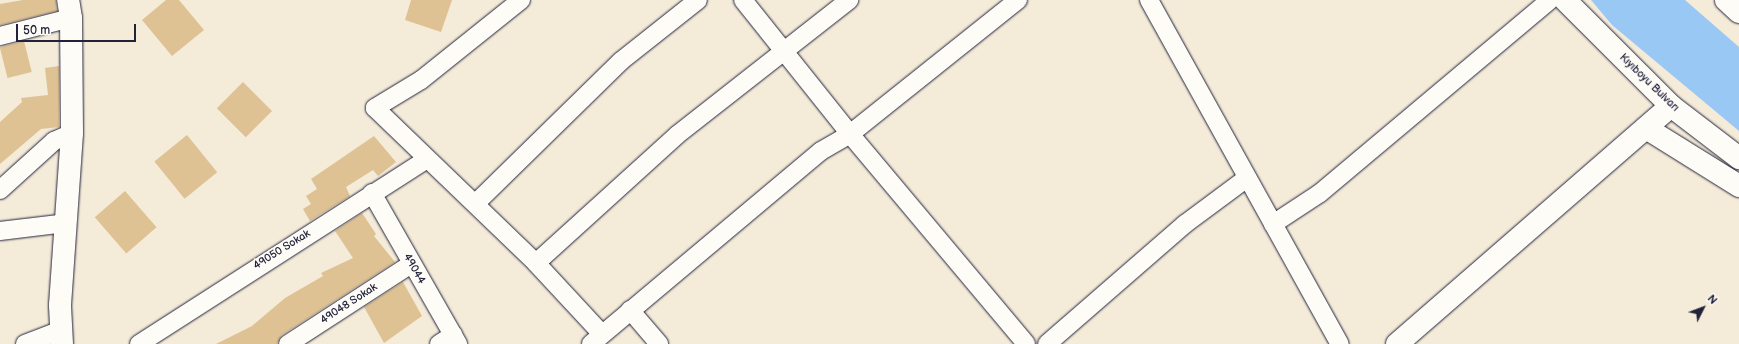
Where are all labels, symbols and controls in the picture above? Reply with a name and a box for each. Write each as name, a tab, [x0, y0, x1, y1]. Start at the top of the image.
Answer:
scale bar	[18, 16, 138, 42]
text: 50 m	[23, 23, 50, 38]
street label: Kıyıboyu Bulvarı	[1616, 51, 1682, 115]
street label: 49050 Sokak	[251, 227, 313, 273]
street label: 49044	[400, 251, 428, 287]
street label: 49048 Sokak	[318, 281, 380, 327]
north arrow	[1683, 288, 1723, 328]
text: N	[1705, 292, 1720, 307]

